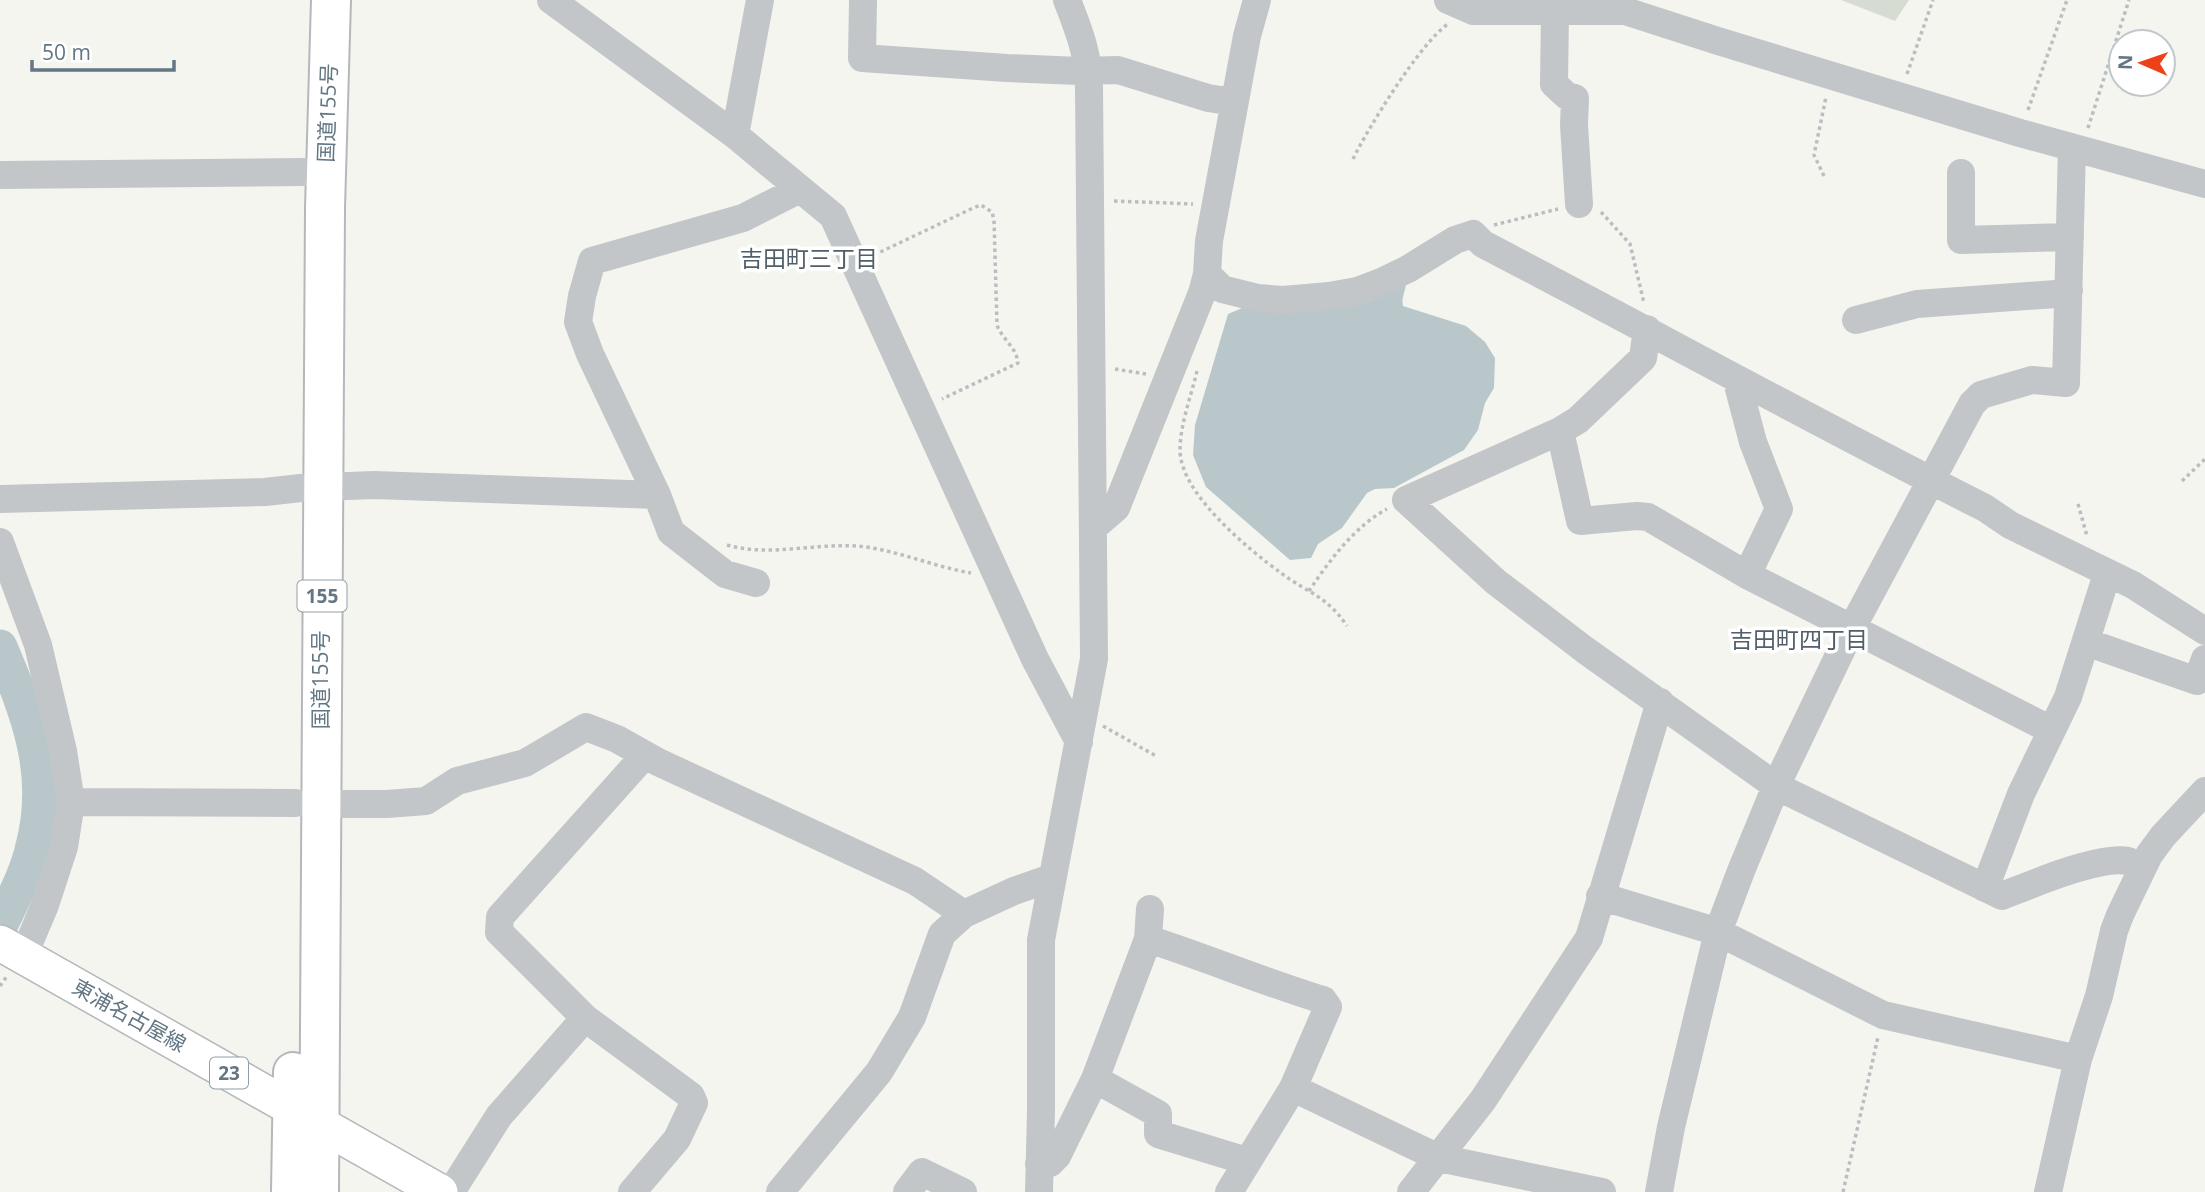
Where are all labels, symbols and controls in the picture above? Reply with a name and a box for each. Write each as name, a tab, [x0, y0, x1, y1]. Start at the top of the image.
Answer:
scale bar	[32, 28, 173, 72]
north arrow	[2107, 28, 2177, 98]
text: 50 m	[42, 38, 91, 66]
text: N	[2112, 54, 2138, 71]
street label: 国道155号	[311, 63, 343, 163]
district label: 吉田町三丁目	[740, 242, 878, 274]
road number: 155	[298, 580, 346, 611]
district label: 吉田町四丁目	[1730, 623, 1868, 655]
street label: 国道155号	[306, 630, 334, 730]
street label: 東浦名古屋線	[68, 972, 191, 1058]
road number: 23	[210, 1058, 248, 1088]

